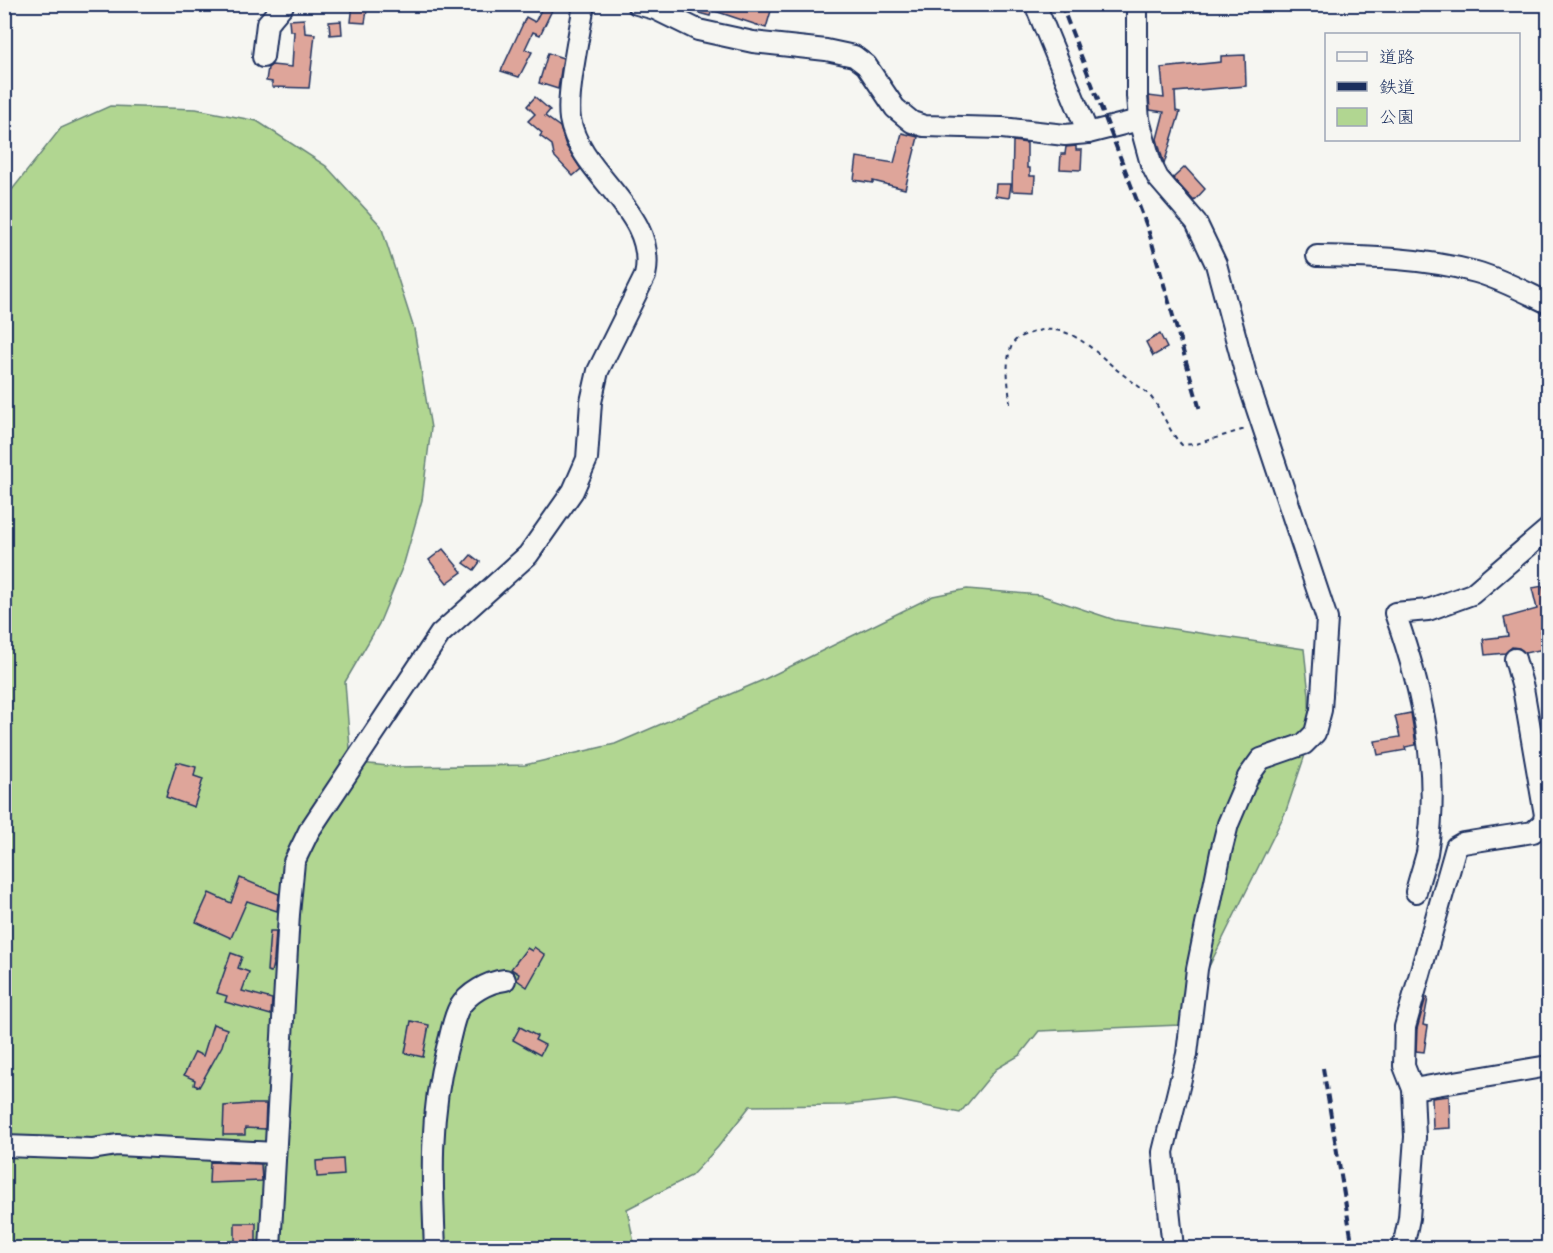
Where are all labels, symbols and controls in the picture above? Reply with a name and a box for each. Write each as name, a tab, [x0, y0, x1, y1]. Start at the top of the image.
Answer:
legend	[1325, 33, 1520, 141]
text: 道路	[1379, 42, 1415, 69]
text: 鉄道	[1379, 72, 1415, 99]
text: 公園	[1379, 102, 1415, 129]

